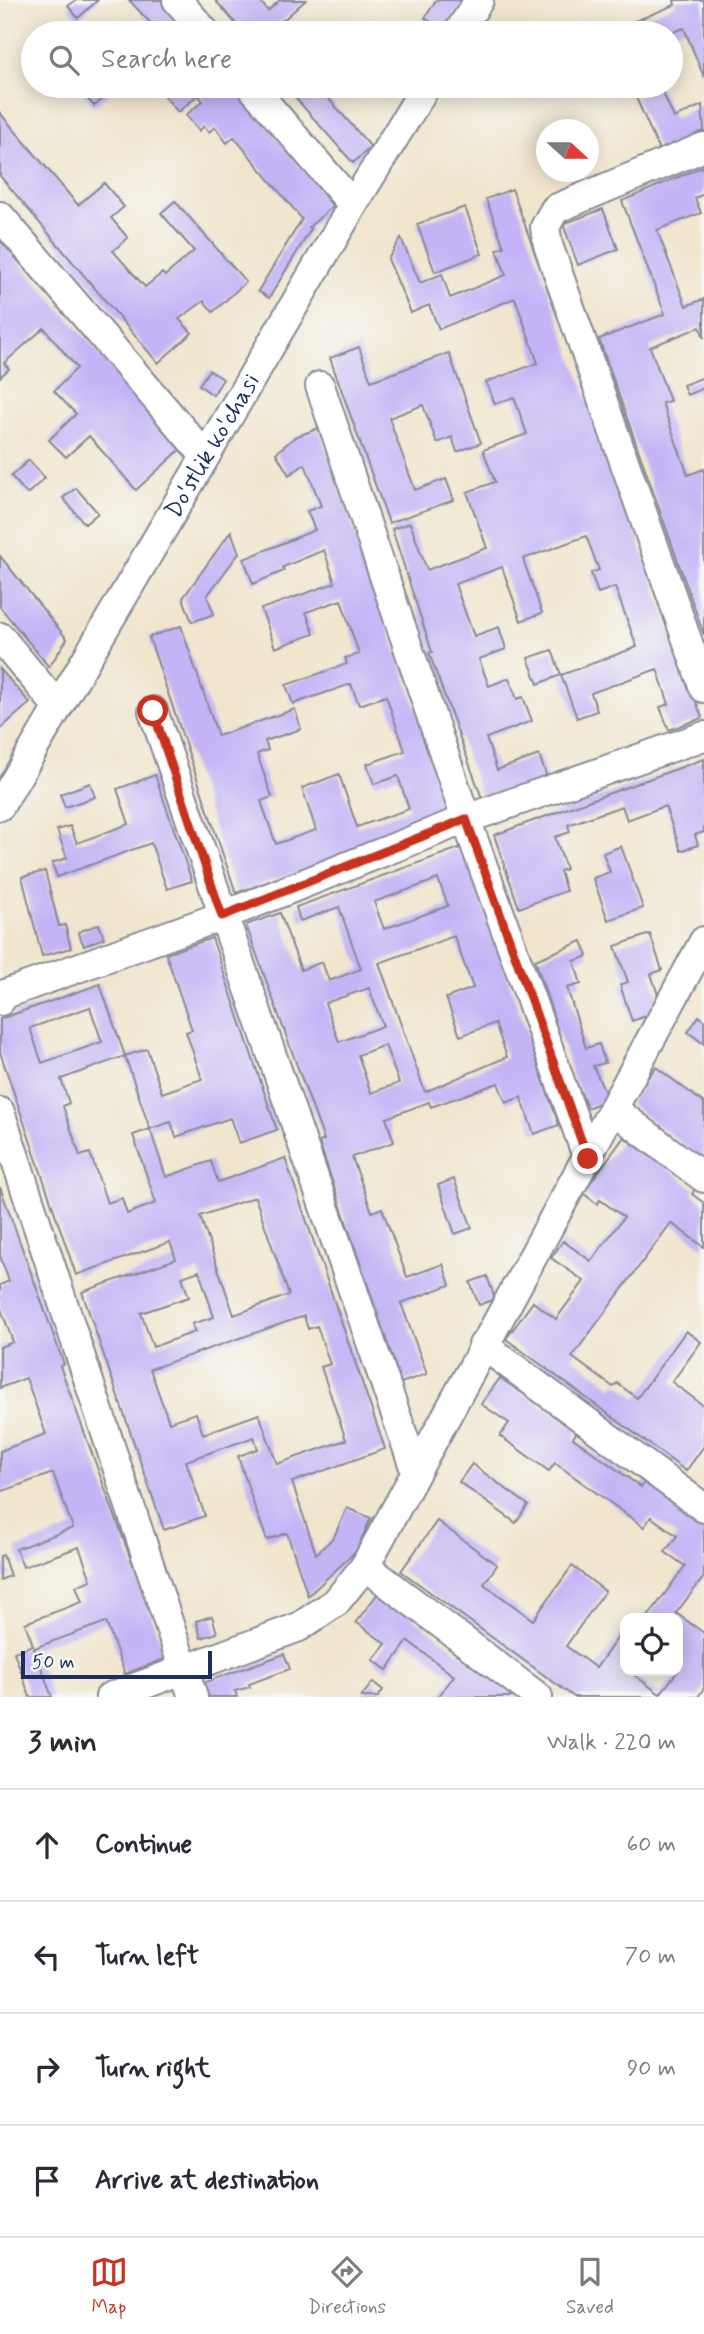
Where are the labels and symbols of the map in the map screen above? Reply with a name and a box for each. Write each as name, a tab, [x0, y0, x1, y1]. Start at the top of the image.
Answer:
north arrow	[536, 119, 599, 182]
street label: Do'stlik ko'chasi	[158, 368, 268, 524]
route start	[137, 695, 168, 726]
route end	[572, 1143, 603, 1174]
scale bar	[21, 1648, 212, 1680]

